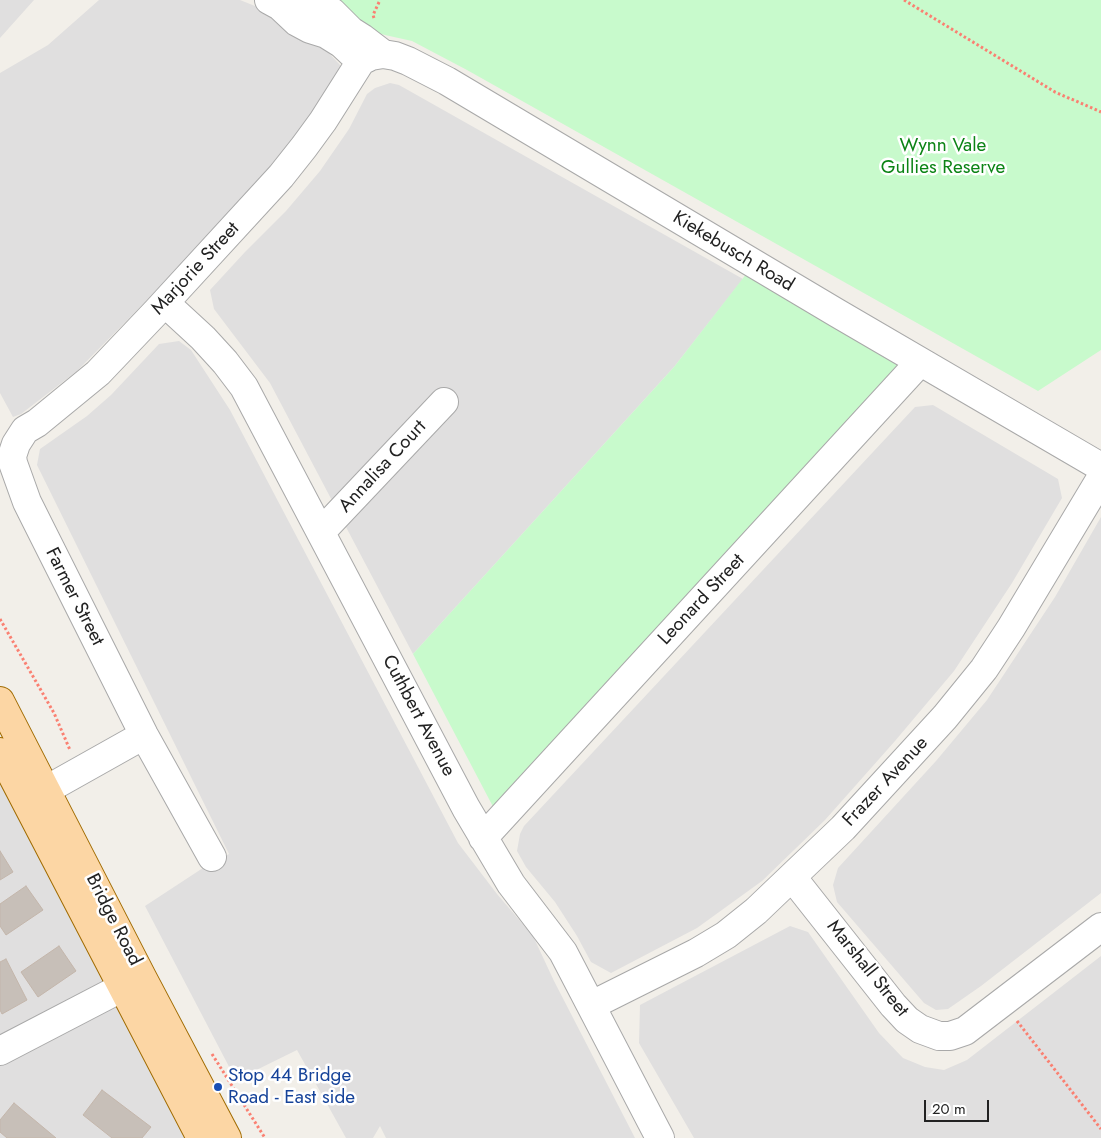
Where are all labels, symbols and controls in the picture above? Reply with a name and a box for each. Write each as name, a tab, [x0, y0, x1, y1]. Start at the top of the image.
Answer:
park label: Wynn Vale Gullies Reserve	[881, 135, 1005, 179]
street label: Kiekebusch Road	[668, 207, 798, 297]
street label: Marjorie Street	[147, 218, 245, 320]
street label: Annalisa Court	[334, 416, 432, 518]
street label: Farmer Street	[40, 544, 108, 650]
street label: Leonard Street	[654, 550, 750, 650]
street label: Cuthbert Avenue	[376, 651, 460, 781]
street label: Frazer Avenue	[839, 732, 933, 832]
street label: Bridge Road	[80, 870, 146, 970]
street label: Marshall Street	[821, 916, 913, 1022]
place label: Stop 44 Bridge Road - East side	[228, 1065, 355, 1109]
marker: Stop 44 Bridge Road - East side	[212, 1081, 224, 1093]
scale bar	[926, 1090, 991, 1122]
text: 20 m	[932, 1098, 966, 1120]

